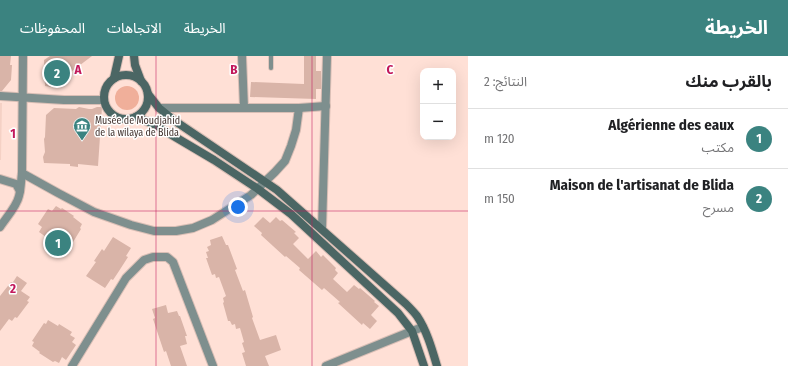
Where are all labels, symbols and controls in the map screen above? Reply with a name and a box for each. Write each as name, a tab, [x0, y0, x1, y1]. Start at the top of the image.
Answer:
text: الخريطة	[705, 16, 768, 39]
text: المحفوظات	[20, 20, 85, 37]
text: الاتجاهات	[107, 20, 162, 37]
text: الخريطة	[184, 20, 226, 37]
pin: 2	[44, 58, 70, 88]
text: A	[73, 62, 82, 77]
text: B	[230, 62, 238, 77]
text: C	[387, 62, 394, 77]
map controls	[420, 68, 456, 140]
button: +	[420, 68, 456, 104]
text: بالقرب منك	[686, 71, 772, 92]
text: النتائج: 2	[484, 74, 527, 89]
button: −	[420, 104, 456, 140]
place label: Musée de Moudjahid de la wilaya de Blida	[95, 115, 180, 139]
museum icon: Musée de Moudjahid de la wilaya de Blida	[72, 116, 92, 141]
text: Algérienne des eaux	[608, 116, 734, 134]
text: 1	[10, 126, 16, 141]
text: 120 m	[484, 131, 515, 146]
text: 1	[756, 131, 762, 146]
text: مكتب	[702, 140, 734, 155]
text: Maison de l'artisanat de Blida	[550, 176, 734, 194]
text: 150 m	[484, 191, 515, 206]
text: 2	[756, 191, 762, 206]
your location	[228, 197, 248, 217]
text: مسرح	[703, 200, 734, 215]
pin: 1	[45, 228, 71, 258]
text: 2	[9, 281, 16, 296]

